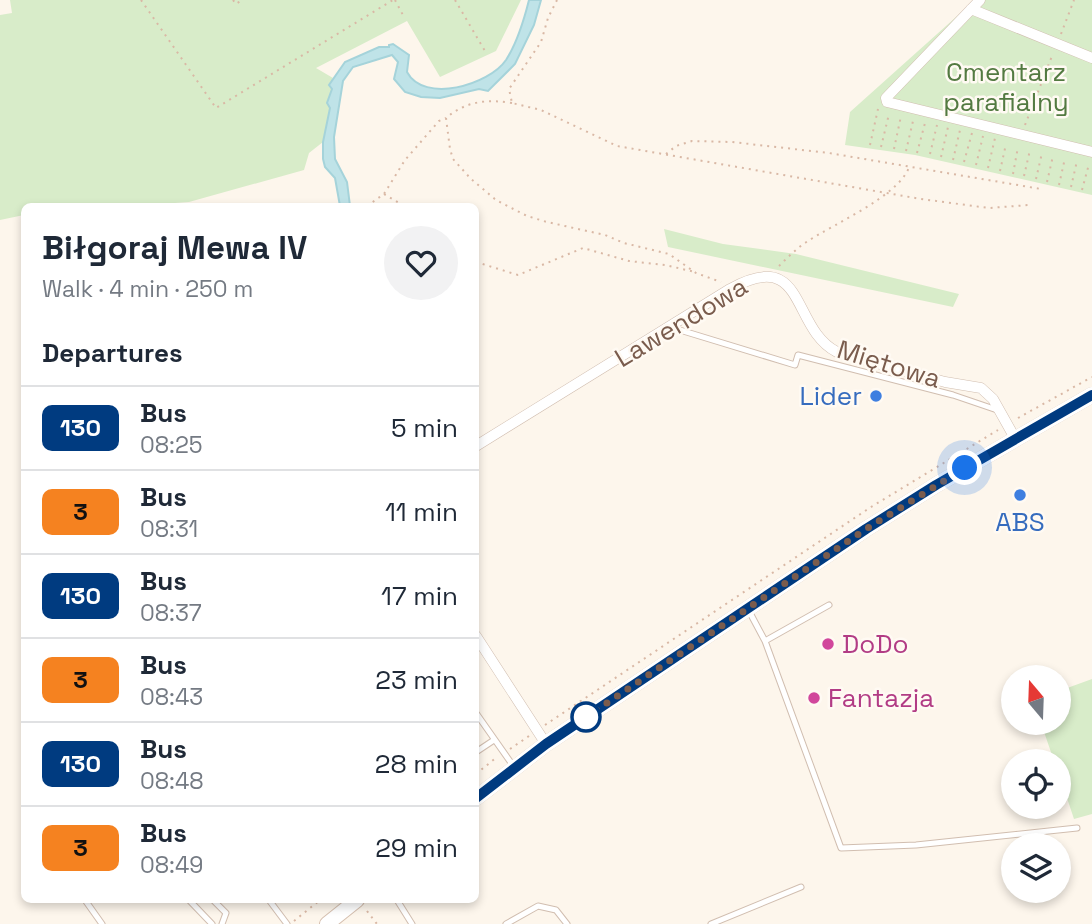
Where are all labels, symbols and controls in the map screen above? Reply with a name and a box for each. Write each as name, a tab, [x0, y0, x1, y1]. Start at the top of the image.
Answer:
park label: Cmentarz parafialny	[943, 55, 1069, 119]
button: heart	[384, 226, 458, 300]
text: Biłgoraj Mewa IV	[42, 227, 307, 269]
street label: Lawendowa	[608, 269, 754, 375]
text: Walk · 4 min · 250 m	[42, 274, 253, 304]
street label: Miętowa	[833, 332, 945, 396]
text: Departures	[42, 336, 183, 370]
place label: Lider	[799, 379, 862, 413]
marker: Lider	[868, 388, 884, 404]
text: Bus	[140, 396, 187, 430]
text: 5 min	[391, 411, 458, 445]
text: 130	[60, 412, 101, 443]
text: 08:25	[140, 430, 203, 460]
your location	[947, 450, 982, 485]
text: Bus	[140, 480, 187, 514]
marker: ABS	[1012, 487, 1028, 503]
text: 11 min	[385, 495, 458, 529]
text: 3	[73, 496, 88, 527]
place label: ABS	[995, 505, 1045, 539]
text: 08:31	[140, 514, 198, 544]
text: Bus	[140, 564, 187, 598]
text: 17 min	[381, 579, 458, 613]
text: 130	[60, 580, 101, 611]
text: 08:37	[140, 598, 202, 628]
place label: DoDo	[842, 627, 909, 661]
marker: DoDo	[820, 636, 836, 652]
text: Bus	[140, 648, 187, 682]
text: 23 min	[375, 663, 458, 697]
text: 3	[73, 664, 88, 695]
north arrow	[1001, 665, 1071, 735]
map controls	[1001, 665, 1071, 903]
place label: Fantazja	[828, 681, 934, 715]
text: 08:43	[140, 682, 203, 712]
marker: Fantazja	[806, 690, 822, 706]
unlabelled marker	[571, 702, 601, 732]
text: Bus	[140, 732, 187, 766]
text: 28 min	[375, 747, 458, 781]
text: 130	[60, 748, 101, 779]
button: locate	[1001, 749, 1071, 819]
text: 08:48	[140, 766, 204, 796]
text: Bus	[140, 816, 187, 850]
text: 29 min	[375, 831, 458, 865]
text: 3	[73, 832, 88, 863]
button: layers	[1001, 833, 1071, 903]
text: 08:49	[140, 850, 203, 880]

